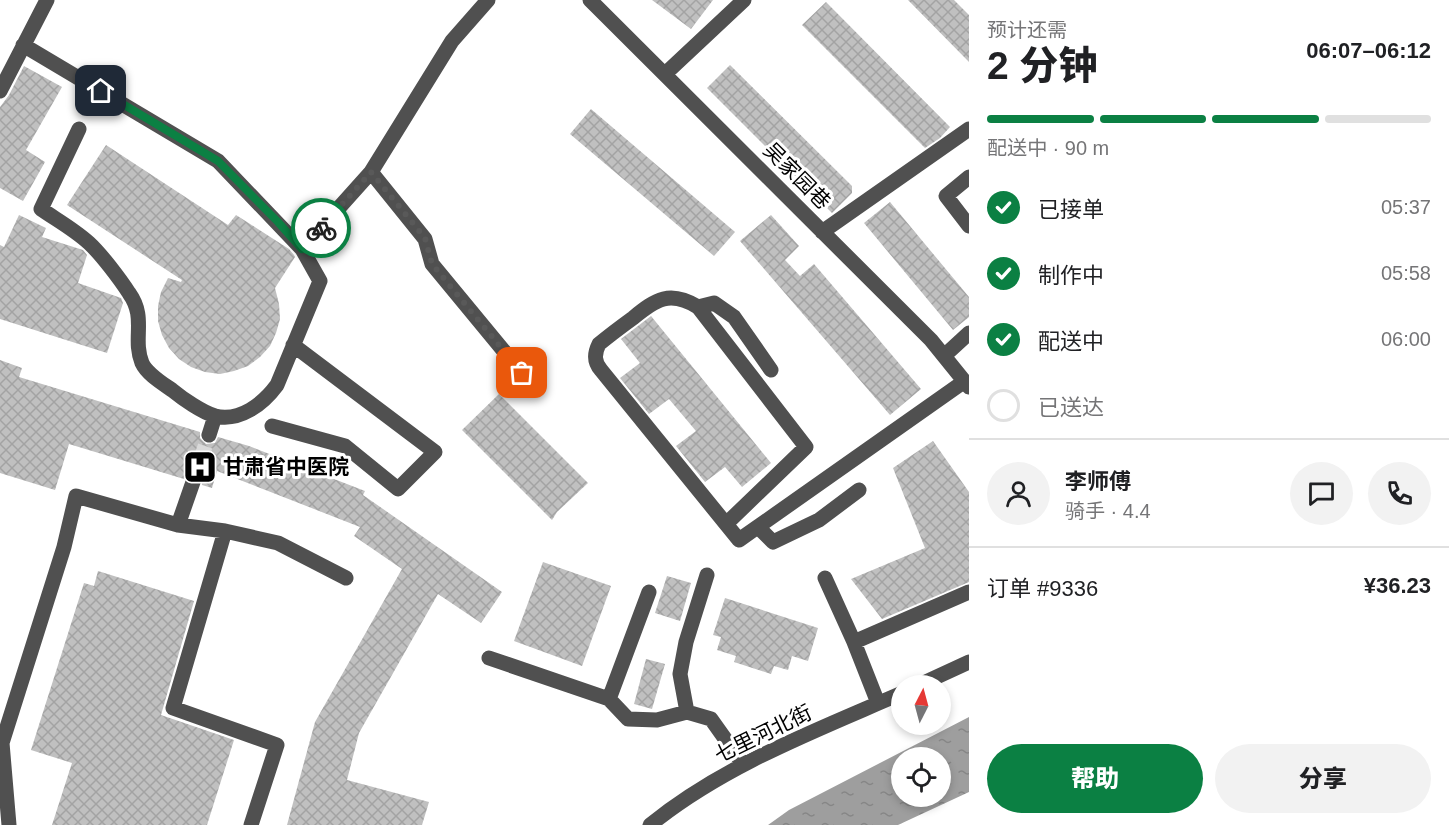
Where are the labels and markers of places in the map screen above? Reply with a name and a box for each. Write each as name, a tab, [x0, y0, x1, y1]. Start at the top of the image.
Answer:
pin	[75, 65, 126, 116]
pin	[496, 347, 547, 398]
hospital icon: 甘肃省中医院	[182, 449, 218, 485]
place label: 甘肃省中医院	[223, 455, 349, 478]

